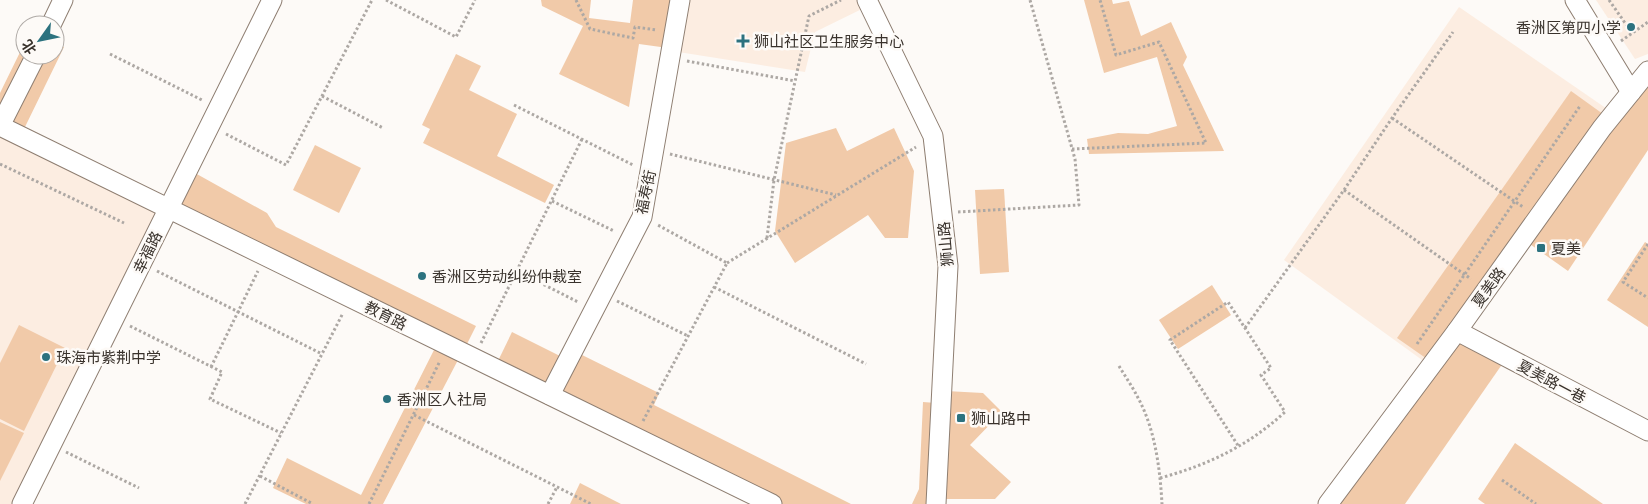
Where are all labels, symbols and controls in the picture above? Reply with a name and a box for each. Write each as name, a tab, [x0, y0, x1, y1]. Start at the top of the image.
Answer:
north arrow	[15, 15, 65, 65]
place label: 香洲区第四小学	[1516, 18, 1621, 36]
marker: 香洲区第四小学	[1625, 21, 1637, 33]
place label: 狮山社区卫生服务中心	[754, 32, 904, 50]
marker: 狮山社区卫生服务中心	[736, 34, 750, 48]
text: 北	[18, 37, 40, 58]
street label: 福寿街	[632, 168, 658, 216]
street label: 狮山路	[934, 221, 956, 267]
street label: 幸福路	[129, 228, 165, 276]
place label: 夏美	[1551, 239, 1581, 257]
marker: 夏美	[1535, 242, 1547, 254]
street label: 夏美路	[1467, 264, 1509, 310]
place label: 香洲区劳动纠纷仲裁室	[432, 267, 582, 285]
marker: 香洲区劳动纠纷仲裁室	[416, 270, 428, 282]
street label: 教育路	[362, 297, 410, 333]
place label: 珠海市紫荆中学	[56, 348, 161, 366]
marker: 珠海市紫荆中学	[40, 351, 52, 363]
street label: 夏美路一巷	[1515, 355, 1589, 407]
place label: 香洲区人社局	[397, 390, 487, 408]
marker: 香洲区人社局	[381, 393, 393, 405]
place label: 狮山路中	[971, 409, 1031, 427]
marker: 狮山路中	[955, 412, 967, 424]

